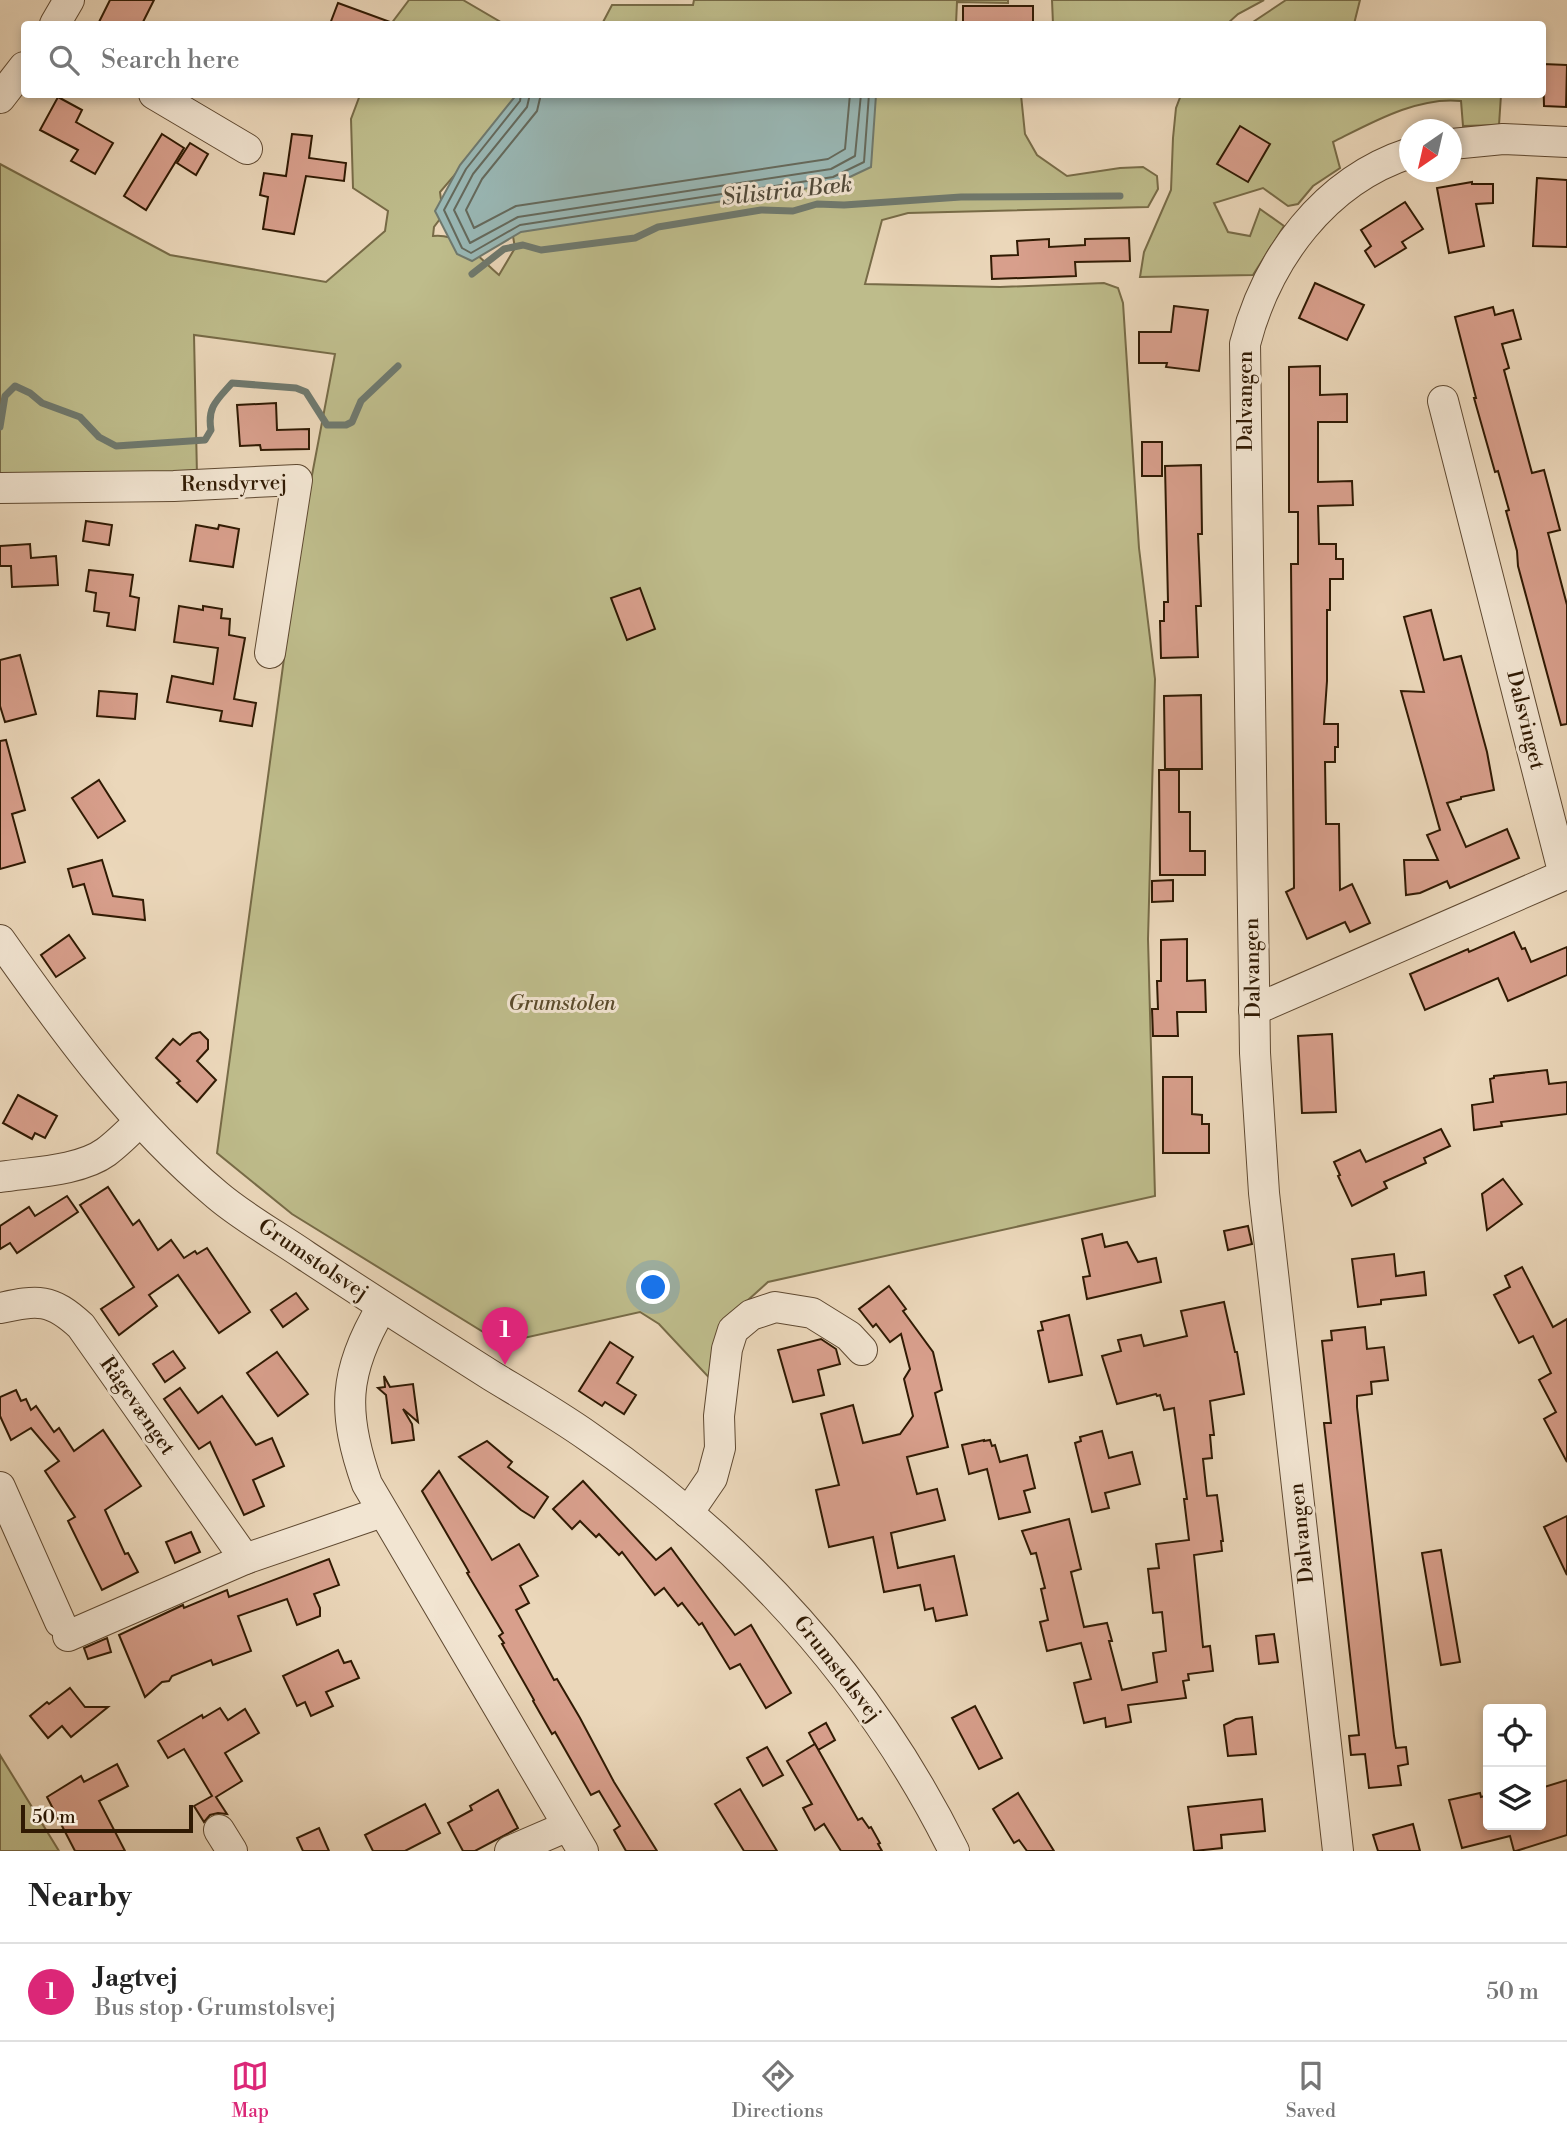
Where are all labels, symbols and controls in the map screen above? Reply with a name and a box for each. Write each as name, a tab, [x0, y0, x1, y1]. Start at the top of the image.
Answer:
search box	[21, 21, 1546, 98]
icon: search	[45, 41, 83, 79]
text: Search here	[101, 44, 240, 76]
north arrow	[1399, 119, 1462, 182]
water label: Silistria Bæk	[720, 170, 854, 212]
street label: Dalvangen	[1233, 350, 1259, 451]
street label: Rensdyrvej	[180, 470, 288, 498]
street label: Dalsvinget	[1500, 668, 1550, 773]
street label: Dalvangen	[1239, 917, 1267, 1019]
park label: Grumstolen	[508, 991, 616, 1017]
street label: Grumstolsvej	[253, 1214, 373, 1306]
your location	[636, 1270, 670, 1304]
pin: 1	[482, 1307, 528, 1365]
street label: Rågevænget	[94, 1352, 181, 1461]
street label: Dalvangen	[1284, 1481, 1320, 1584]
street label: Grumstolsvej	[788, 1611, 886, 1727]
map controls	[1483, 1704, 1546, 1830]
button: locate	[1483, 1704, 1546, 1767]
button: layers	[1483, 1767, 1546, 1830]
scale bar	[21, 1802, 192, 1834]
text: 50 m	[32, 1805, 76, 1829]
text: Nearby	[28, 1878, 132, 1916]
text: Jagtvej	[95, 1962, 178, 1994]
text: 1	[45, 1978, 57, 2006]
text: 50 m	[1486, 1978, 1539, 2006]
text: Bus stop · Grumstolsvej	[95, 1994, 336, 2022]
tab: Map	[231, 2057, 269, 2123]
tab: Directions	[732, 2057, 823, 2123]
tab: Saved	[1286, 2057, 1336, 2123]

